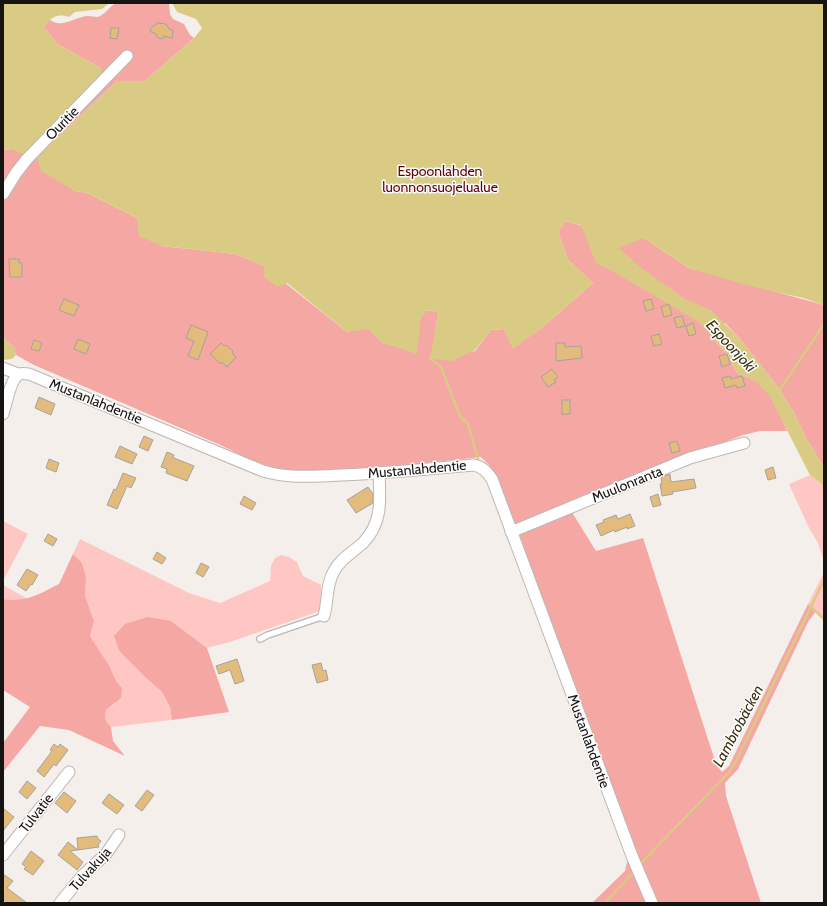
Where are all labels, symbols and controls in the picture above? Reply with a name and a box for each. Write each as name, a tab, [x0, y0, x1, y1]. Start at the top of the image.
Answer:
street label: Ouritie	[42, 102, 82, 144]
park label: Espoonlahden luonnonsuojelualue	[382, 162, 498, 196]
water label: Espoonjoki	[702, 316, 760, 377]
street label: Mustanlahdentie	[47, 374, 145, 428]
street label: Mustanlahdentie	[367, 456, 467, 482]
street label: Muulonranta	[589, 462, 665, 506]
water label: Lambrobäcken	[709, 682, 767, 770]
street label: Mustanlahdentie	[564, 692, 614, 790]
street label: Tulvatie	[15, 790, 57, 836]
street label: Tulvakuja	[65, 843, 115, 895]

